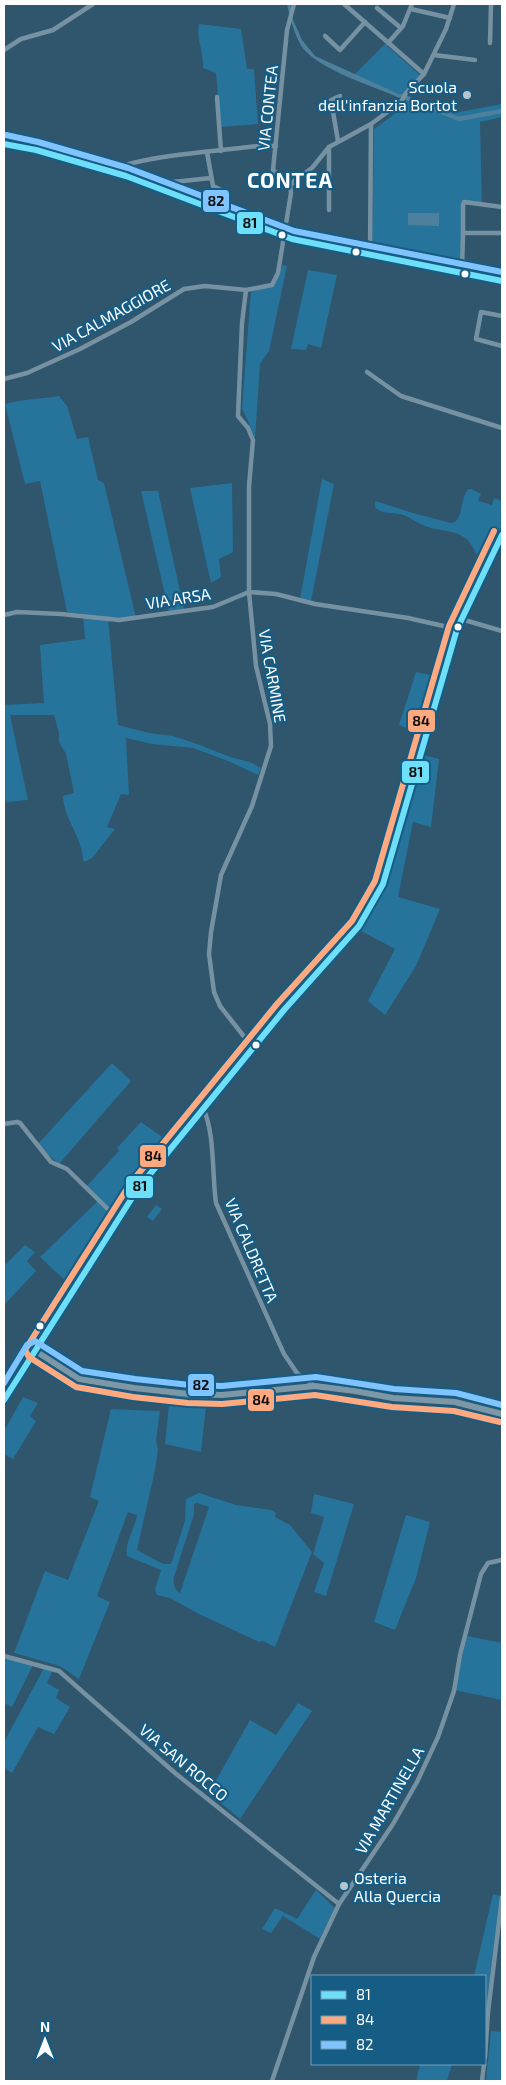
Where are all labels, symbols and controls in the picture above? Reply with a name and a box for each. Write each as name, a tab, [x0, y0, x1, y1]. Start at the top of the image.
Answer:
street label: VIA CONTEA	[253, 64, 281, 152]
place label: Scuola dell'infanzia Bortot	[318, 77, 457, 114]
marker: Scuola dell'infanzia Bortot	[461, 89, 473, 101]
district label: CONTEA	[247, 167, 333, 192]
line badge: 82	[202, 189, 230, 213]
text: 82	[208, 192, 224, 209]
line badge: 81	[236, 211, 264, 235]
text: 81	[243, 214, 257, 231]
unlabelled marker	[277, 230, 287, 240]
unlabelled marker	[351, 247, 361, 257]
unlabelled marker	[460, 269, 470, 279]
street label: VIA CALMAGGIORE	[49, 275, 173, 355]
street label: VIA ARSA	[144, 583, 212, 613]
unlabelled marker	[453, 622, 463, 632]
street label: VIA CARMINE	[255, 628, 291, 724]
line badge: 84	[407, 709, 436, 733]
text: 84	[412, 712, 430, 729]
line badge: 81	[401, 760, 430, 784]
text: 81	[409, 763, 423, 780]
unlabelled marker	[251, 1040, 261, 1050]
line badge: 84	[139, 1144, 167, 1168]
text: 84	[144, 1147, 162, 1164]
line badge: 81	[125, 1175, 154, 1199]
text: 81	[133, 1177, 147, 1194]
street label: VIA CALDRETTA	[221, 1195, 283, 1305]
unlabelled marker	[35, 1321, 45, 1331]
line badge: 82	[187, 1373, 215, 1397]
text: 82	[193, 1376, 209, 1393]
line badge: 84	[247, 1388, 275, 1412]
text: 84	[252, 1391, 270, 1408]
street label: VIA SAN ROCCO	[136, 1719, 232, 1805]
street label: VIA MARTINELLA	[351, 1743, 427, 1857]
place label: Osteria Alla Quercia	[354, 1868, 441, 1906]
marker: Osteria Alla Quercia	[338, 1880, 350, 1892]
legend	[311, 1975, 486, 2065]
text: 81	[356, 1985, 371, 2003]
text: 84	[356, 2010, 374, 2028]
north arrow	[20, 2015, 70, 2065]
text: N	[40, 2018, 50, 2035]
text: 82	[356, 2035, 374, 2053]

